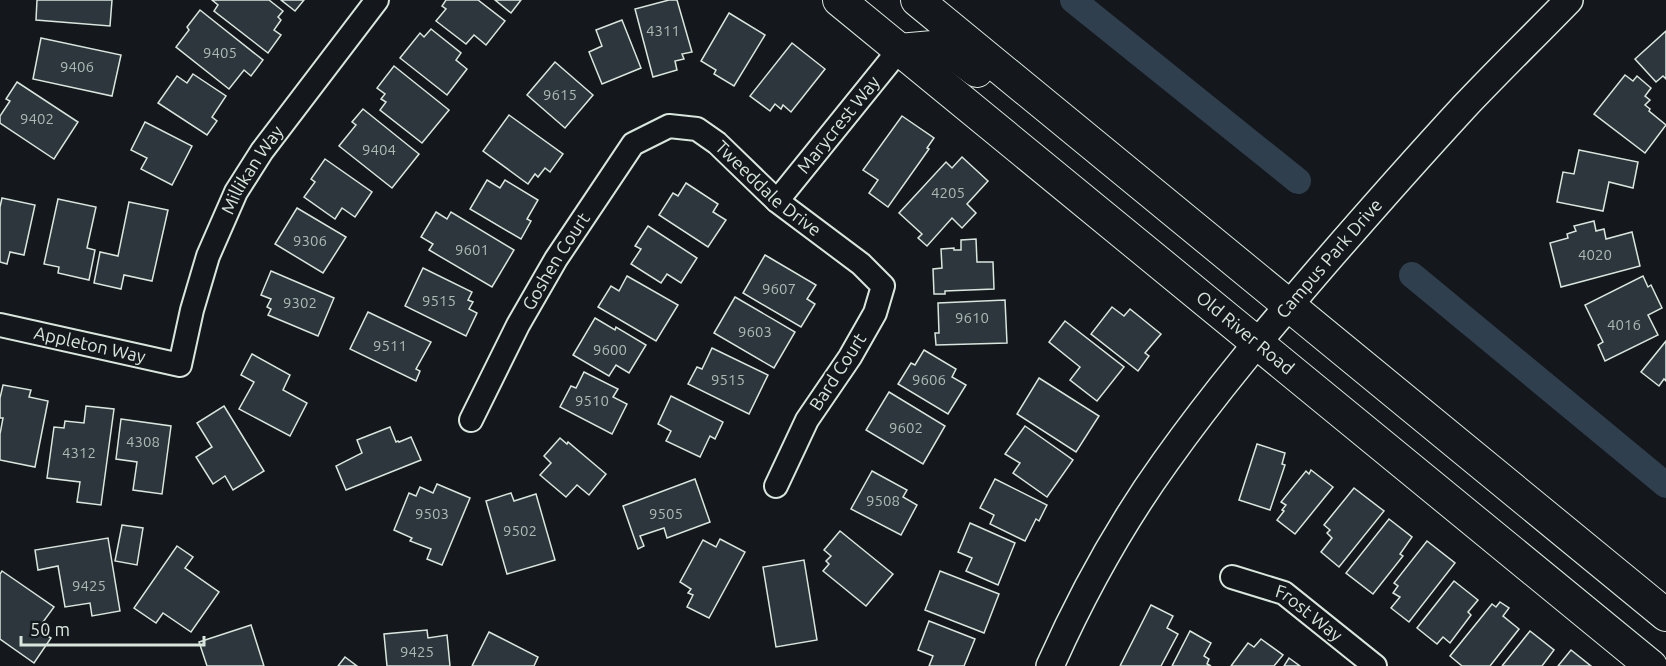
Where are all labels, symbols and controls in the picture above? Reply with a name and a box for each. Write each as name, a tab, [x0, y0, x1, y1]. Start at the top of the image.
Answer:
house number: 4311	[646, 22, 680, 39]
house number: 9405	[203, 44, 237, 61]
house number: 9406	[60, 58, 94, 75]
street label: Marycrest Way	[793, 71, 883, 177]
house number: 9615	[543, 86, 577, 103]
house number: 9402	[20, 110, 54, 127]
street label: Millikan Way	[217, 121, 287, 217]
street label: Tweeddale Drive	[712, 136, 825, 240]
house number: 9404	[362, 141, 396, 158]
house number: 4205	[931, 184, 965, 201]
street label: Campus Park Drive	[1272, 194, 1386, 322]
street label: Goshen Court	[518, 209, 593, 313]
house number: 9306	[293, 232, 327, 249]
house number: 9601	[455, 241, 489, 258]
house number: 4020	[1578, 246, 1612, 263]
house number: 9607	[762, 280, 796, 297]
street label: Old River Road	[1193, 286, 1298, 378]
house number: 9515	[422, 292, 456, 309]
house number: 9302	[283, 294, 317, 311]
house number: 9610	[955, 309, 989, 326]
house number: 4016	[1607, 316, 1641, 333]
street label: Appleton Way	[32, 322, 148, 366]
house number: 9603	[738, 323, 772, 340]
street label: Bard Court	[805, 329, 869, 414]
house number: 9511	[373, 337, 407, 354]
house number: 9600	[593, 341, 627, 358]
house number: 9515	[711, 371, 745, 388]
house number: 9606	[912, 371, 946, 388]
house number: 9510	[575, 392, 609, 409]
house number: 9602	[889, 419, 923, 436]
house number: 4308	[126, 433, 160, 450]
house number: 4312	[62, 444, 96, 461]
house number: 9508	[866, 492, 900, 509]
house number: 9503	[415, 505, 449, 522]
house number: 9505	[649, 505, 683, 522]
house number: 9502	[503, 522, 537, 539]
house number: 9425	[72, 577, 106, 594]
street label: Frost Way	[1273, 580, 1347, 645]
scale bar	[21, 609, 204, 647]
text: 50 m	[30, 619, 70, 639]
house number: 9425	[400, 643, 434, 660]

